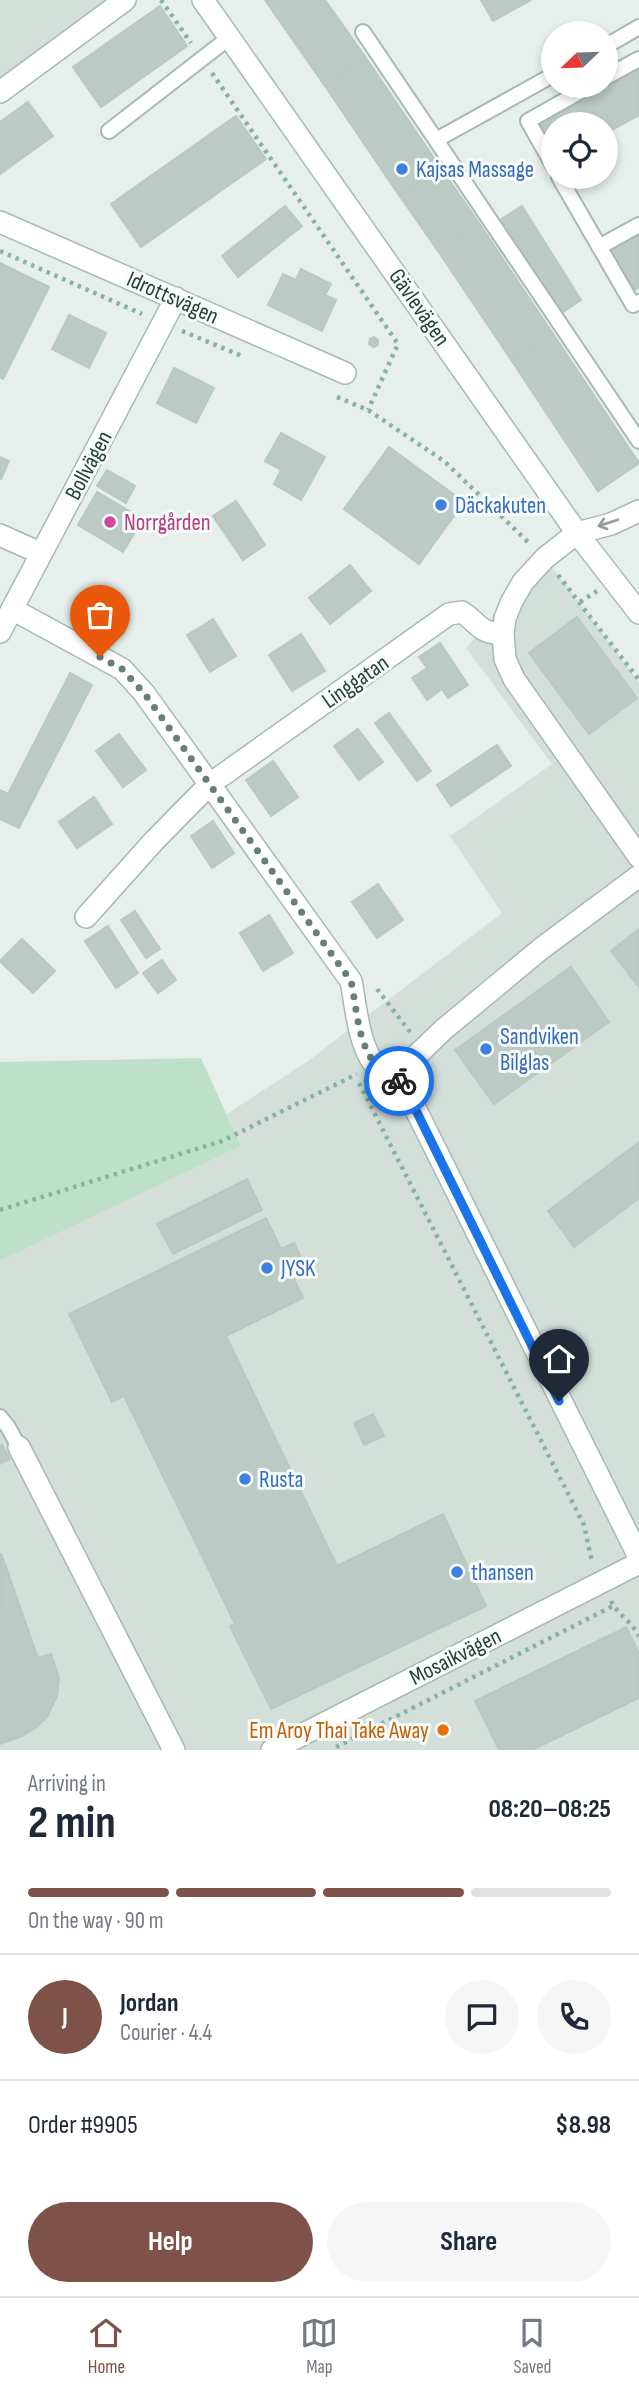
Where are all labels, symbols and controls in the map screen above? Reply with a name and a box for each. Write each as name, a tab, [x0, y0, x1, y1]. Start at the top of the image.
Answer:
north arrow	[541, 21, 618, 98]
map controls	[541, 21, 618, 189]
button: locate	[541, 112, 618, 189]
place label: Kajsas Massage	[416, 156, 534, 184]
marker: Kajsas Massage	[394, 161, 410, 177]
street label: Gävlevägen	[383, 264, 456, 352]
street label: Idrottsvägen	[122, 265, 223, 331]
street label: Bollvägen	[59, 426, 119, 505]
place label: Däckakuten	[455, 492, 546, 520]
marker: Däckakuten	[433, 497, 449, 513]
place label: Norrgården	[124, 509, 211, 537]
marker: Norrgården	[102, 514, 118, 530]
one-way arrow	[598, 518, 620, 531]
pin	[70, 585, 130, 657]
icon: bag	[81, 596, 119, 634]
street label: Linggatan	[317, 649, 394, 715]
place label: Sandviken Bilglas	[500, 1023, 579, 1077]
marker: Sandviken Bilglas	[478, 1041, 494, 1057]
courier	[364, 1046, 434, 1116]
icon: bike	[380, 1062, 418, 1100]
place label: JYSK	[280, 1255, 316, 1283]
marker: JYSK	[259, 1260, 275, 1276]
pin	[529, 1329, 589, 1401]
icon: home	[540, 1340, 578, 1378]
place label: Rusta	[259, 1466, 303, 1494]
marker: Rusta	[237, 1471, 253, 1487]
place label: thansen	[471, 1559, 534, 1587]
marker: thansen	[449, 1564, 465, 1580]
street label: Mosaikvägen	[405, 1622, 506, 1692]
place label: Em Aroy Thai Take Away	[249, 1717, 429, 1745]
marker: Em Aroy Thai Take Away	[435, 1722, 451, 1738]
text: Arriving in	[28, 1770, 106, 1798]
text: 08:20–08:25	[488, 1794, 611, 1825]
text: 2 min	[28, 1796, 116, 1851]
text: On the way · 90 m	[28, 1907, 163, 1935]
button: chat	[445, 1980, 519, 2054]
button: phone	[537, 1980, 611, 2054]
text: Jordan	[120, 1988, 178, 2019]
text: J	[62, 2002, 68, 2033]
text: Courier · 4.4	[120, 2019, 212, 2047]
text: Order #9905	[28, 2110, 138, 2141]
text: $8.98	[555, 2110, 611, 2141]
button: Help	[28, 2202, 313, 2282]
button: Share	[327, 2202, 611, 2282]
tab: Home	[87, 2314, 125, 2379]
tab: Map	[300, 2314, 338, 2379]
tab: Saved	[513, 2314, 552, 2379]

